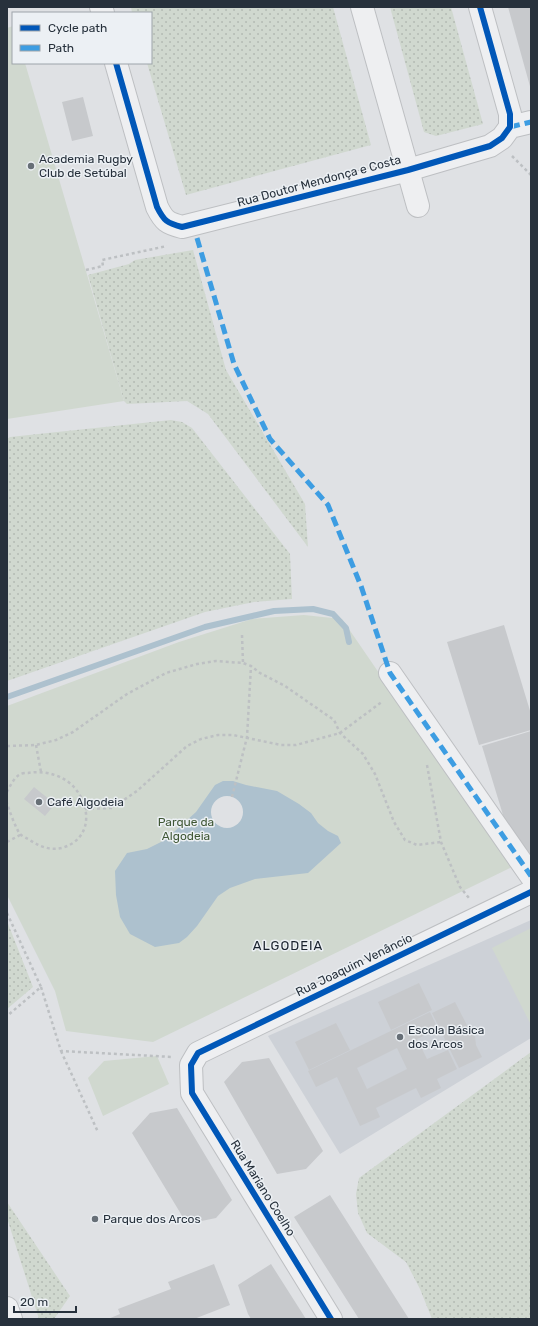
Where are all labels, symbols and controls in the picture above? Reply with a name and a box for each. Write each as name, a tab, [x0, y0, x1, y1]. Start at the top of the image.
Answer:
legend	[12, 12, 152, 64]
text: Cycle path	[48, 21, 107, 35]
text: Path	[48, 41, 74, 55]
place label: Academia Rugby Club de Setúbal	[39, 152, 133, 180]
street label: Rua Doutor Mendonça e Costa	[236, 152, 402, 210]
marker: Academia Rugby Club de Setúbal	[26, 161, 36, 171]
place label: Café Algodeia	[47, 795, 124, 809]
marker: Café Algodeia	[34, 797, 44, 807]
park label: Parque da Algodeia	[158, 815, 214, 843]
street label: Rua Joaquim Venâncio	[293, 931, 415, 999]
district label: ALGODEIA	[253, 938, 323, 953]
place label: Escola Básica dos Arcos	[408, 1023, 484, 1051]
marker: Escola Básica dos Arcos	[395, 1032, 405, 1042]
street label: Rua Mariano Coelho	[228, 1137, 298, 1239]
place label: Parque dos Arcos	[103, 1212, 201, 1226]
marker: Parque dos Arcos	[90, 1214, 100, 1224]
scale bar	[14, 1288, 76, 1314]
text: 20 m	[20, 1295, 48, 1309]

